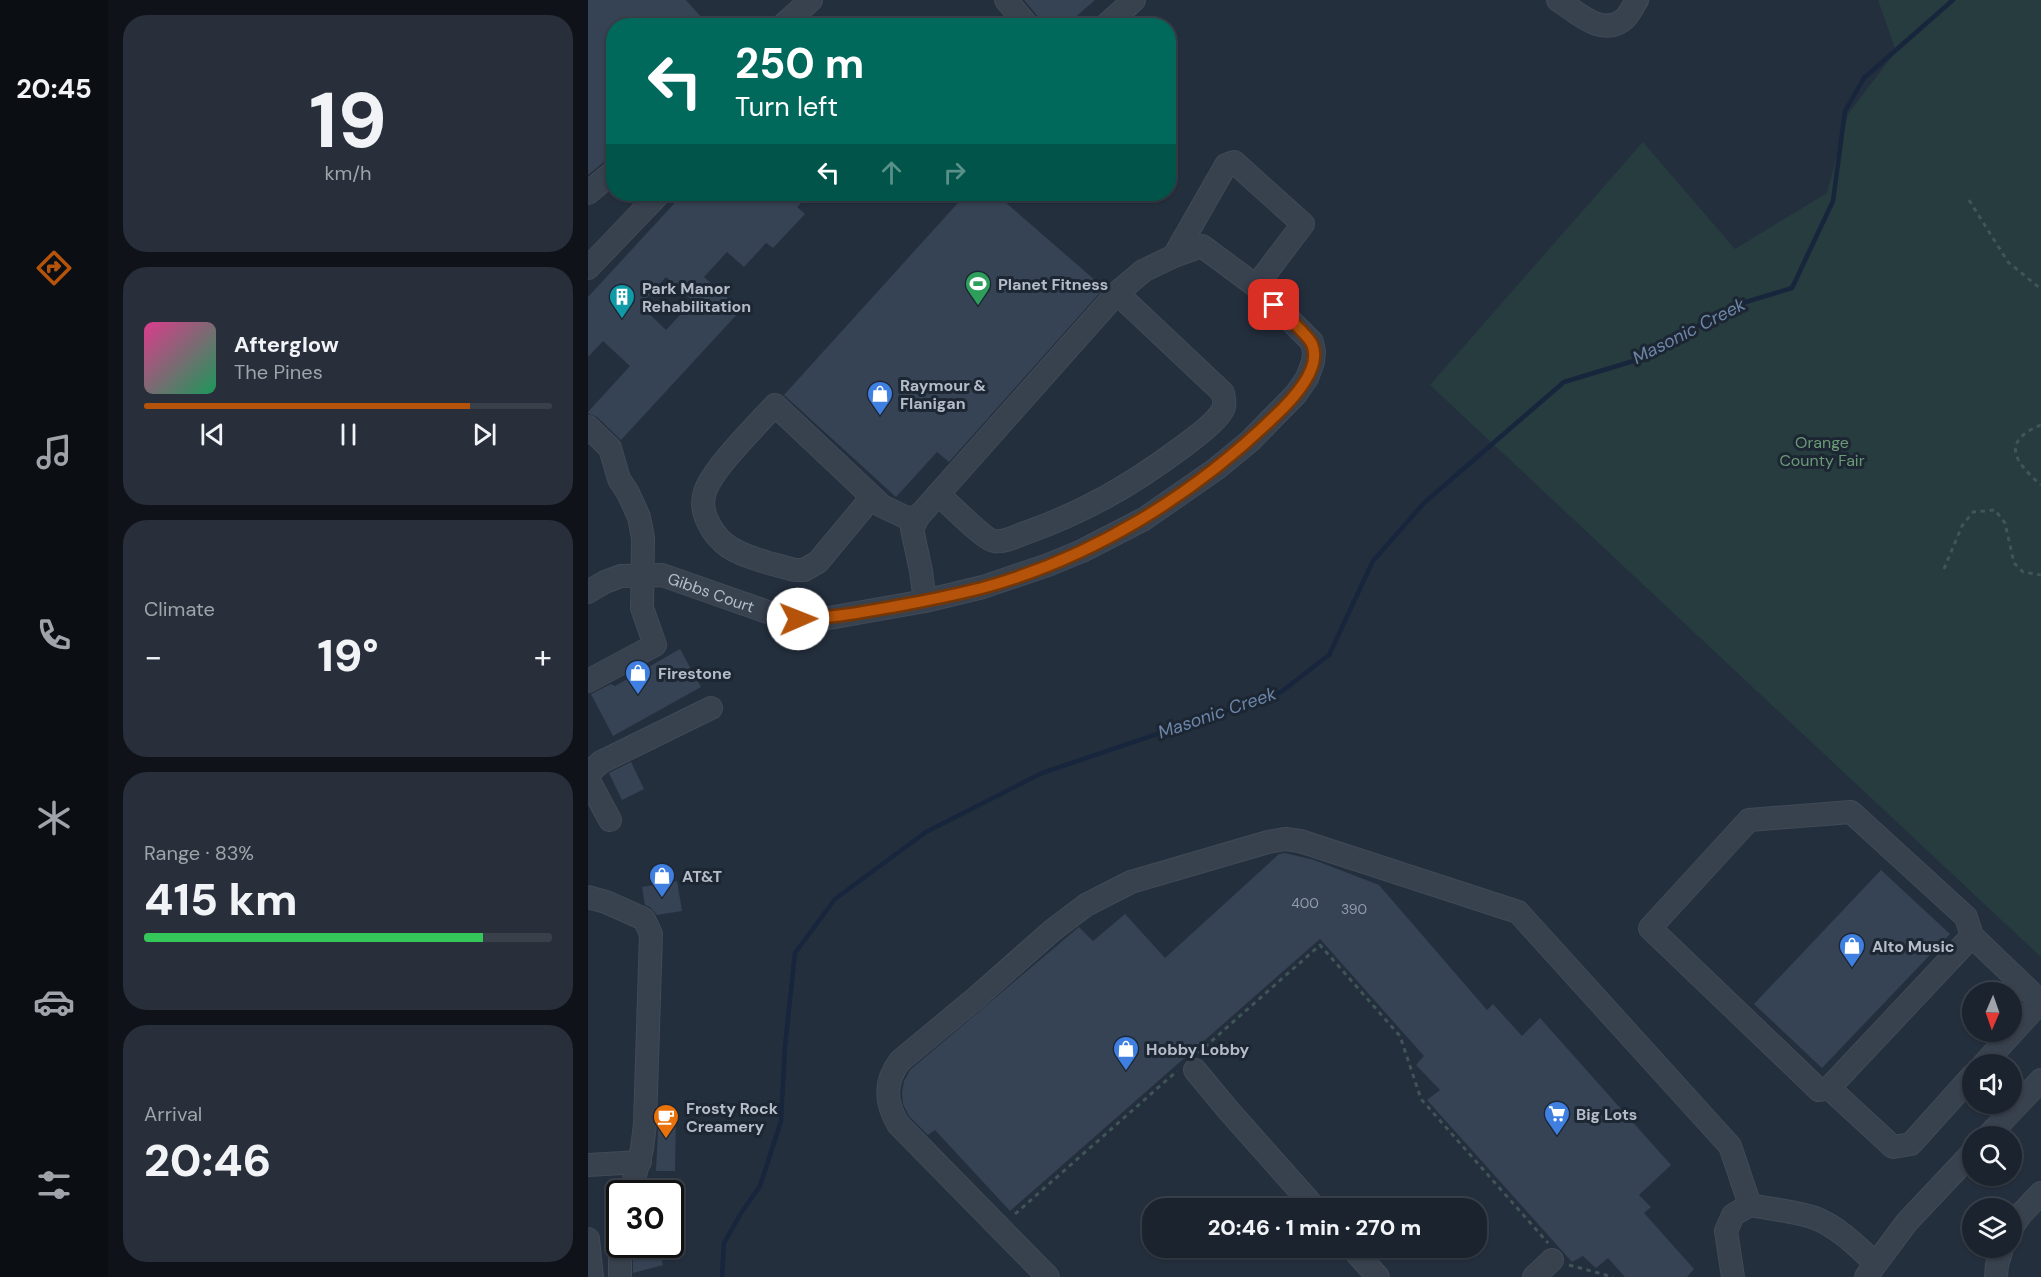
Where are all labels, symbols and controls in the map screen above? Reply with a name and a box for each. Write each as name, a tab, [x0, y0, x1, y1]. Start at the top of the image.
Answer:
text: 250 m	[735, 36, 864, 91]
icon: left	[636, 42, 714, 120]
text: 19	[309, 70, 387, 171]
text: 20:45	[16, 71, 92, 106]
text: Turn left	[735, 89, 838, 124]
icon: left	[812, 156, 845, 189]
icon: ahead	[875, 156, 908, 189]
icon: right	[938, 156, 971, 189]
text: km/h	[324, 160, 372, 186]
icon: directions	[33, 247, 75, 289]
sports icon: Planet Fitness	[963, 269, 993, 307]
place label: Planet Fitness	[998, 274, 1108, 295]
place label: Park Manor Rehabilitation	[642, 278, 751, 317]
pin	[1248, 279, 1299, 330]
building icon: Park Manor Rehabilitation	[607, 282, 637, 320]
icon: arrive	[1257, 288, 1290, 321]
water label: Masonic Creek	[1628, 292, 1750, 370]
text: Afterglow	[234, 330, 339, 359]
text: The Pines	[234, 359, 323, 385]
place label: Raymour & Flanigan	[900, 375, 987, 414]
shop icon: Raymour & Flanigan	[865, 379, 895, 417]
icon: previous	[196, 418, 229, 451]
icon: pause	[332, 418, 365, 451]
icon: next	[468, 418, 501, 451]
icon: music	[33, 431, 75, 473]
park label: Orange County Fair	[1779, 432, 1865, 471]
street label: Gibbs Court	[665, 567, 758, 617]
position arrow	[766, 587, 830, 651]
text: Climate	[144, 596, 215, 622]
icon: phone	[33, 614, 75, 656]
text: 19°	[317, 626, 379, 685]
text: −	[144, 635, 162, 678]
text: +	[534, 635, 552, 678]
shop icon: Firestone	[623, 658, 653, 696]
place label: Firestone	[658, 663, 732, 684]
water label: Masonic Creek	[1155, 681, 1280, 744]
icon: climate	[33, 797, 75, 839]
text: Range · 83%	[144, 840, 254, 866]
shop icon: AT&T	[647, 861, 677, 899]
place label: AT&T	[682, 866, 723, 887]
text: 415 km	[144, 870, 298, 929]
house number: 400	[1291, 894, 1319, 912]
house number: 390	[1341, 900, 1367, 918]
shop icon: Alto Music	[1837, 931, 1867, 969]
place label: Alto Music	[1872, 936, 1955, 957]
icon: car	[33, 981, 75, 1023]
north arrow	[1962, 982, 2022, 1042]
map controls	[1962, 982, 2022, 1258]
shop icon: Hobby Lobby	[1111, 1034, 1141, 1072]
place label: Hobby Lobby	[1146, 1039, 1249, 1060]
button: sound	[1962, 1054, 2022, 1114]
place label: Frosty Rock Creamery	[686, 1098, 779, 1137]
supermarket icon: Big Lots	[1542, 1099, 1572, 1137]
text: Arrival	[144, 1101, 202, 1127]
cafe icon: Frosty Rock Creamery	[651, 1102, 681, 1140]
place label: Big Lots	[1576, 1104, 1637, 1125]
button: search	[1962, 1126, 2022, 1186]
text: 20:46	[144, 1131, 271, 1190]
icon: filters	[33, 1164, 75, 1206]
speed limit sign: 30	[606, 1180, 684, 1258]
button: layers	[1962, 1198, 2022, 1258]
text: 20:46 · 1 min · 270 m	[1208, 1213, 1421, 1242]

